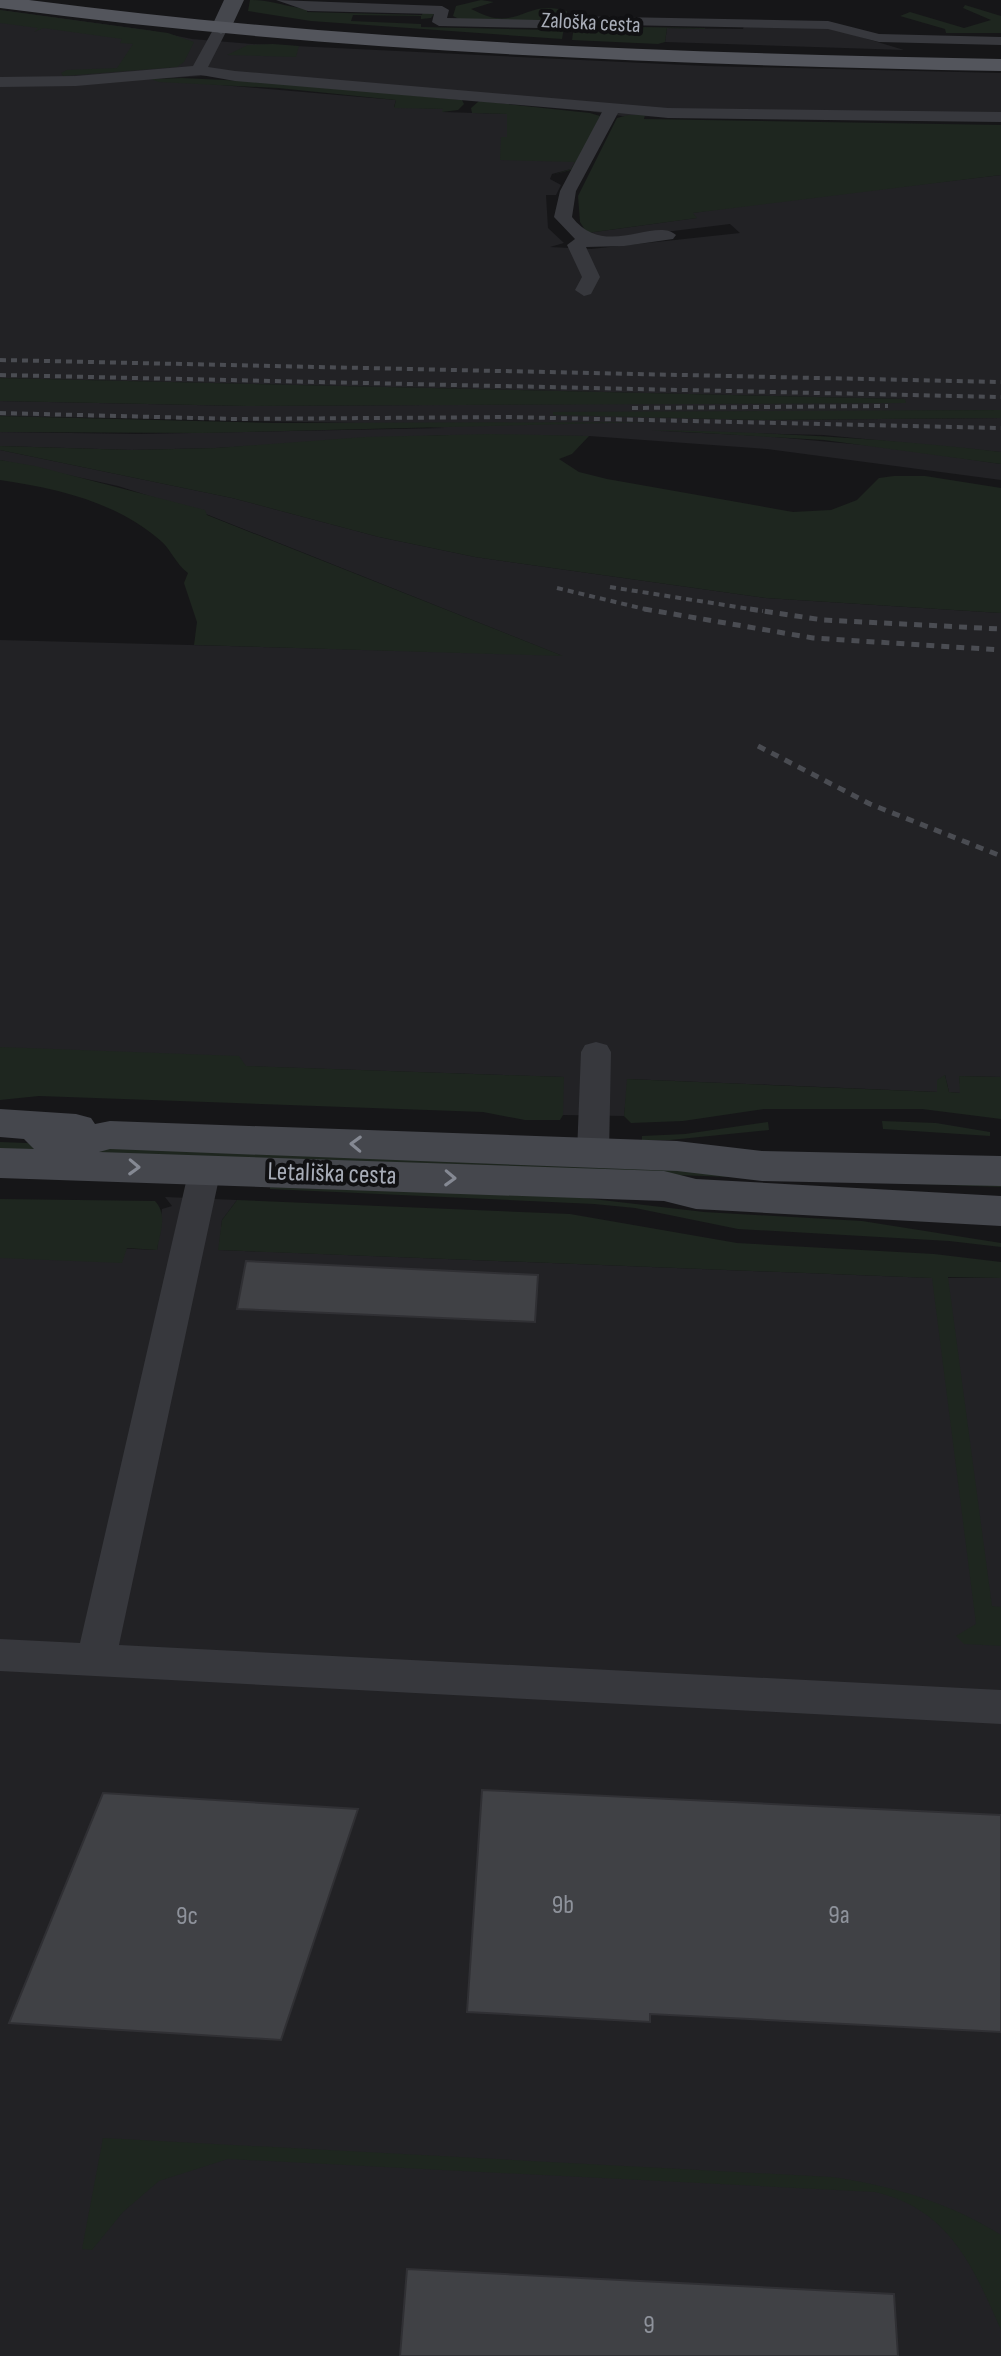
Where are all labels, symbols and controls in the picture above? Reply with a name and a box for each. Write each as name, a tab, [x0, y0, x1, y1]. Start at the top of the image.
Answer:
street label: Zaloška cesta	[541, 7, 641, 39]
one-way arrow	[349, 1136, 362, 1153]
street label: Letališka cesta	[267, 1156, 397, 1192]
one-way arrow	[128, 1159, 141, 1176]
one-way arrow	[444, 1170, 457, 1187]
house number: 9b	[552, 1890, 574, 1921]
house number: 9a	[828, 1900, 850, 1931]
house number: 9c	[176, 1901, 198, 1932]
house number: 9	[643, 2310, 655, 2341]

